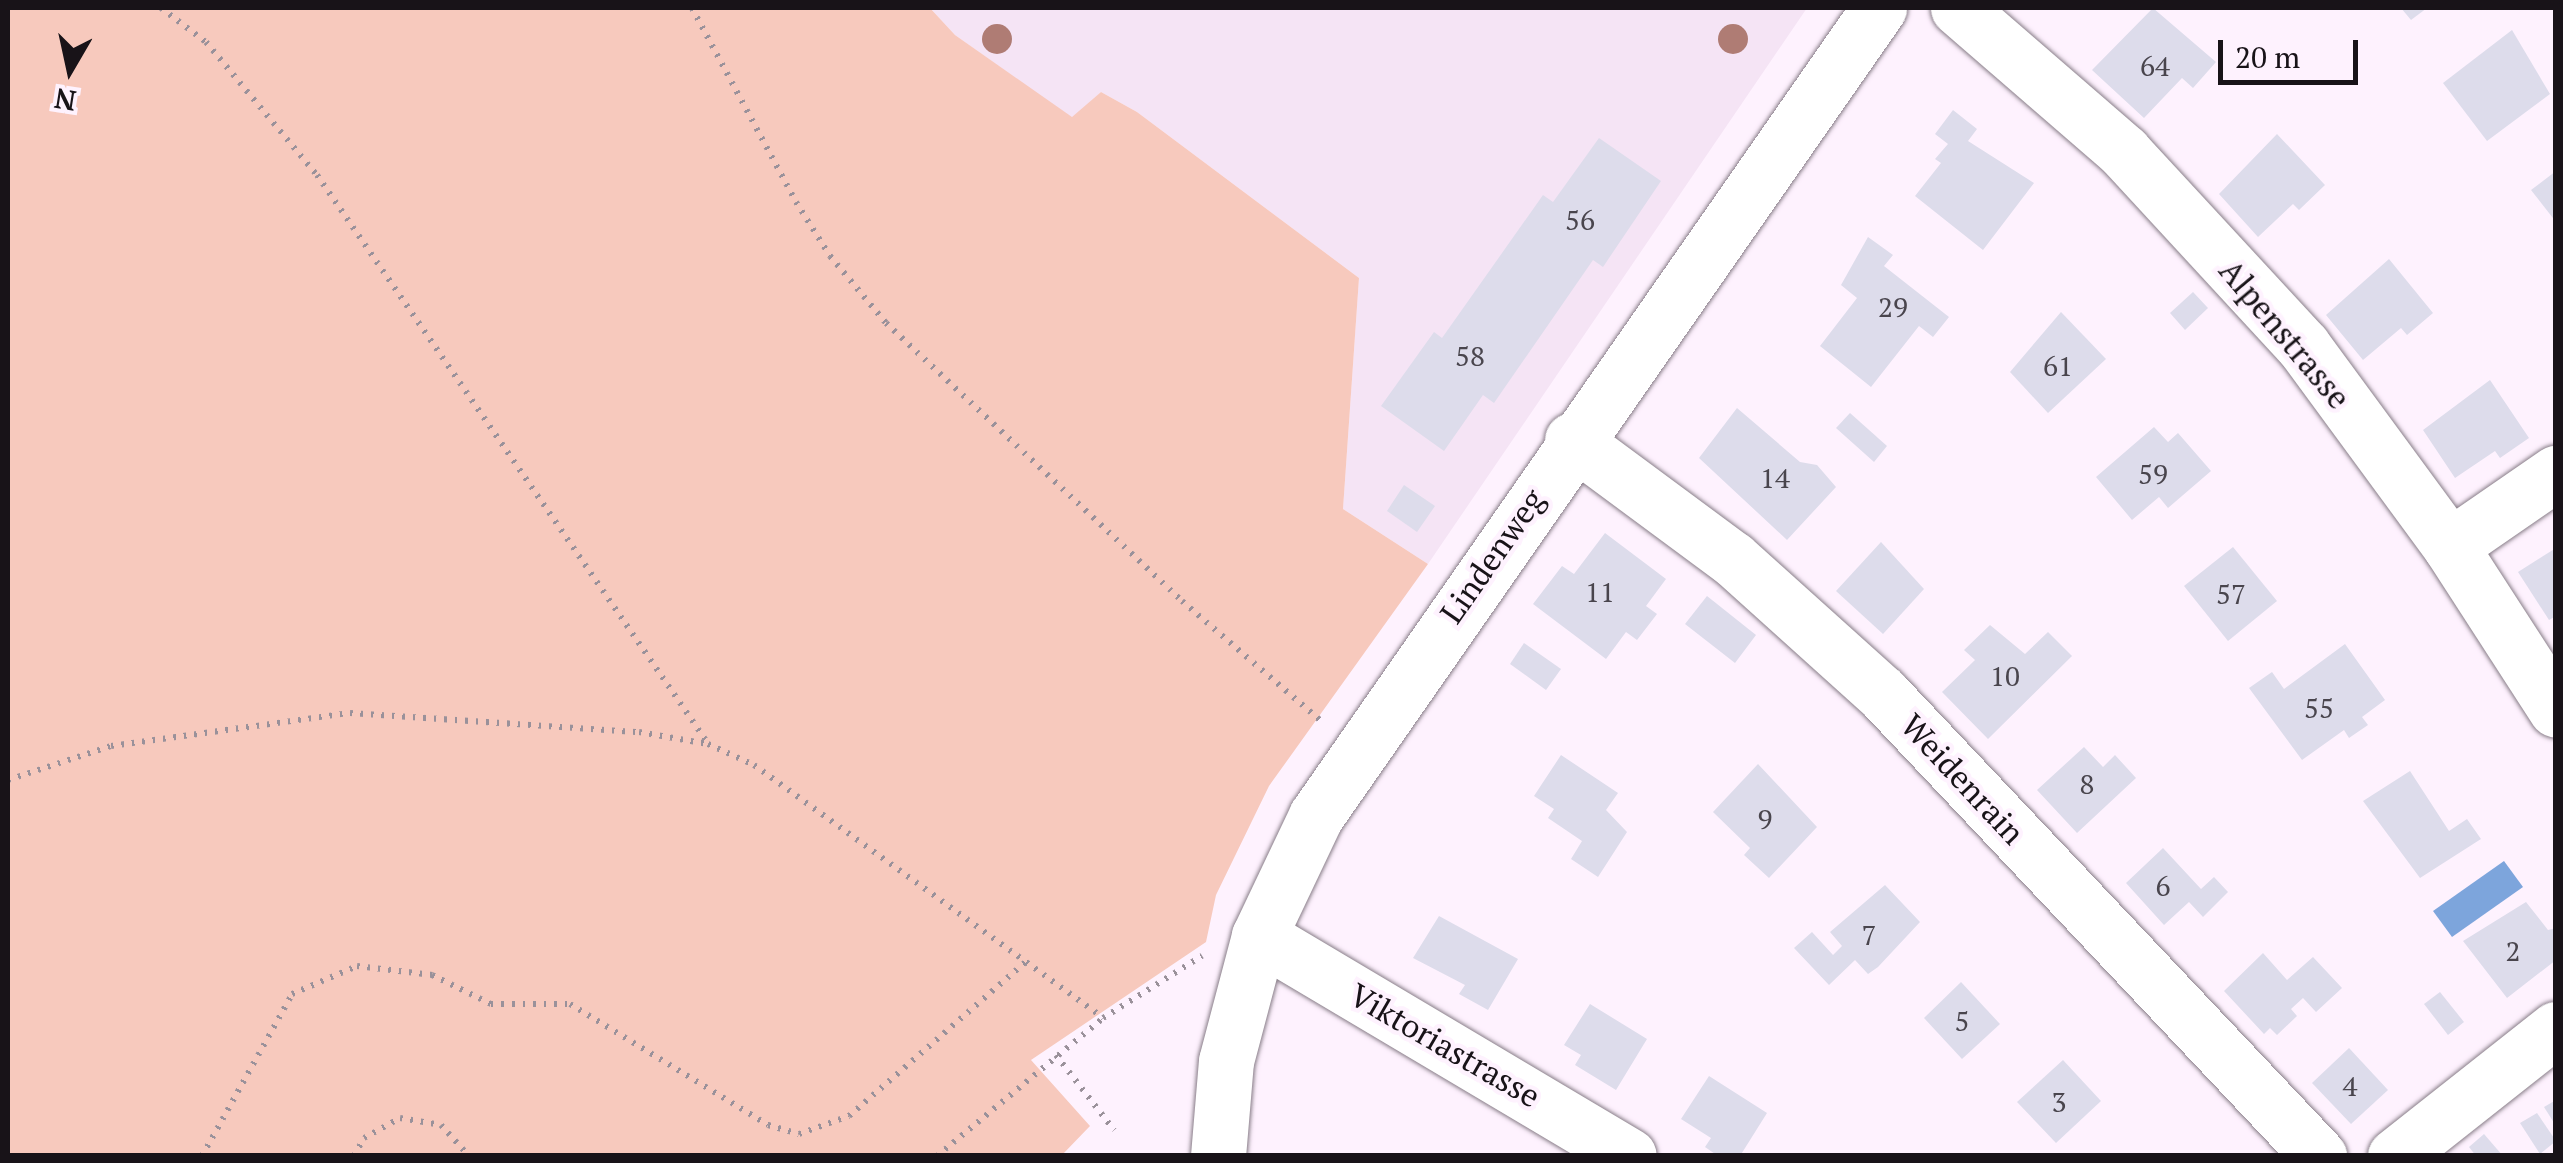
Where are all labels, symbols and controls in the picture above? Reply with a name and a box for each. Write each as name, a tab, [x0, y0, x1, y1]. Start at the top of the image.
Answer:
north arrow	[20, 20, 120, 120]
scale bar	[2223, 20, 2363, 82]
text: 20 m	[2235, 37, 2300, 77]
house number: 64	[2140, 49, 2170, 83]
text: N	[52, 80, 79, 120]
house number: 56	[1565, 203, 1595, 237]
street label: Alpenstrasse	[2212, 252, 2358, 416]
house number: 29	[1878, 290, 1908, 324]
house number: 58	[1455, 339, 1485, 373]
house number: 61	[2043, 349, 2073, 383]
house number: 59	[2138, 457, 2168, 491]
house number: 14	[1760, 461, 1790, 495]
street label: Lindenweg	[1432, 482, 1552, 630]
house number: 11	[1585, 575, 1615, 609]
house number: 57	[2216, 577, 2246, 611]
house number: 10	[1990, 659, 2020, 693]
house number: 55	[2304, 691, 2334, 725]
street label: Weidenrain	[1893, 706, 2033, 852]
house number: 8	[2080, 767, 2094, 801]
house number: 9	[1758, 802, 1772, 836]
house number: 6	[2156, 869, 2170, 903]
house number: 7	[1862, 918, 1876, 952]
house number: 2	[2506, 934, 2520, 968]
street label: Viktoriastrasse	[1343, 975, 1547, 1115]
house number: 5	[1955, 1004, 1969, 1038]
house number: 4	[2343, 1069, 2357, 1103]
house number: 3	[2052, 1085, 2066, 1119]

